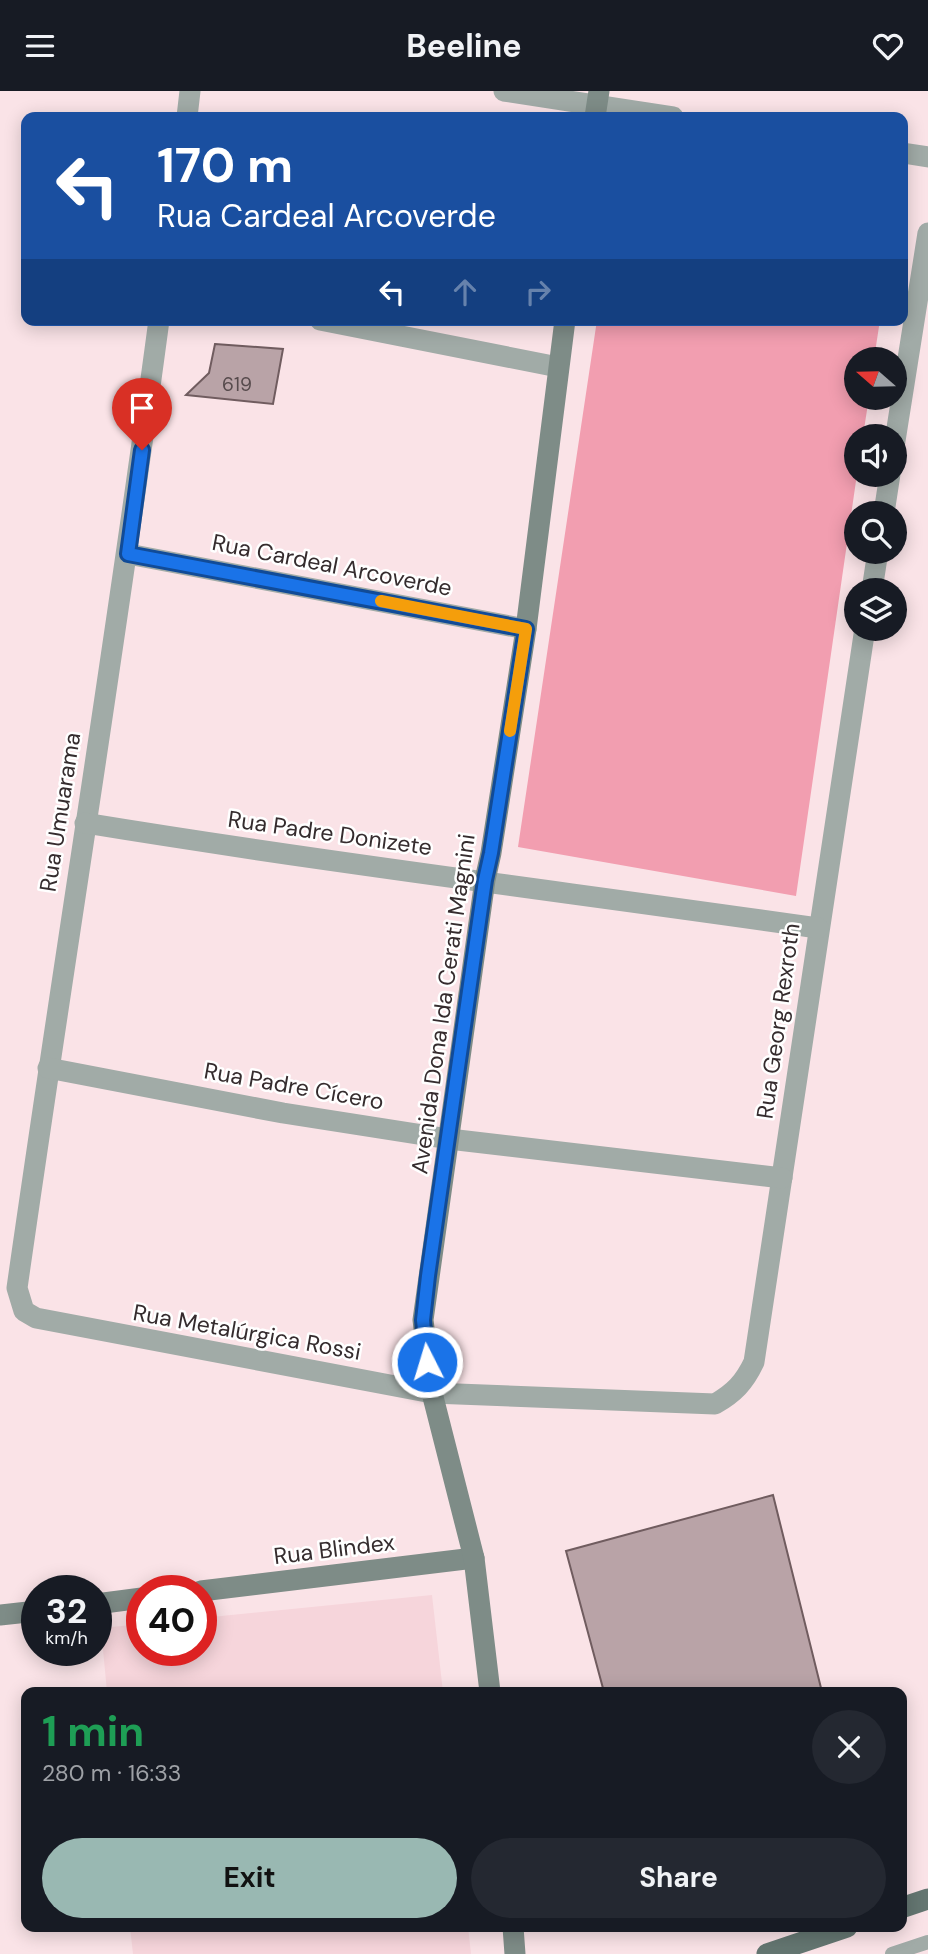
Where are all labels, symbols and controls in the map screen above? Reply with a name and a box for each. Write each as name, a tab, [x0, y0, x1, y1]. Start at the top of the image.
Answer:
text: Beeline	[406, 25, 522, 67]
icon: menu	[21, 27, 59, 65]
icon: heart	[869, 27, 907, 65]
text: 170 m	[157, 133, 293, 197]
icon: left	[42, 140, 133, 231]
text: Rua Cardeal Arcoverde	[157, 195, 496, 237]
icon: left	[373, 273, 411, 311]
icon: ahead	[446, 273, 484, 311]
icon: right	[519, 273, 557, 311]
north arrow	[844, 347, 906, 409]
map controls	[844, 347, 907, 641]
house number: 619	[222, 372, 252, 397]
pin	[112, 378, 172, 450]
icon: arrive	[123, 389, 161, 427]
button: sound	[844, 424, 907, 487]
button: search	[844, 501, 907, 564]
street label: Rua Cardeal Arcoverde	[210, 527, 454, 603]
button: layers	[844, 578, 907, 641]
street label: Rua Umuarama	[33, 730, 87, 894]
street label: Rua Padre Donizete	[226, 804, 434, 862]
street label: Avenida Dona Ida Cerati Magnini	[404, 832, 482, 1176]
street label: Rua Georg Rexroth	[749, 921, 807, 1121]
street label: Rua Padre Cícero	[202, 1055, 386, 1117]
street label: Rua Metalúrgica Rossi	[131, 1297, 363, 1367]
position arrow	[390, 1325, 464, 1399]
street label: Rua Blindex	[272, 1527, 396, 1571]
speed limit sign: 40	[126, 1575, 217, 1666]
text: 32	[46, 1588, 87, 1634]
text: km/h	[45, 1626, 88, 1650]
text: 1 min	[42, 1704, 144, 1759]
button: close	[812, 1710, 886, 1784]
text: 280 m · 16:33	[42, 1758, 181, 1788]
button: Exit	[42, 1838, 457, 1918]
button: Share	[471, 1838, 886, 1918]

